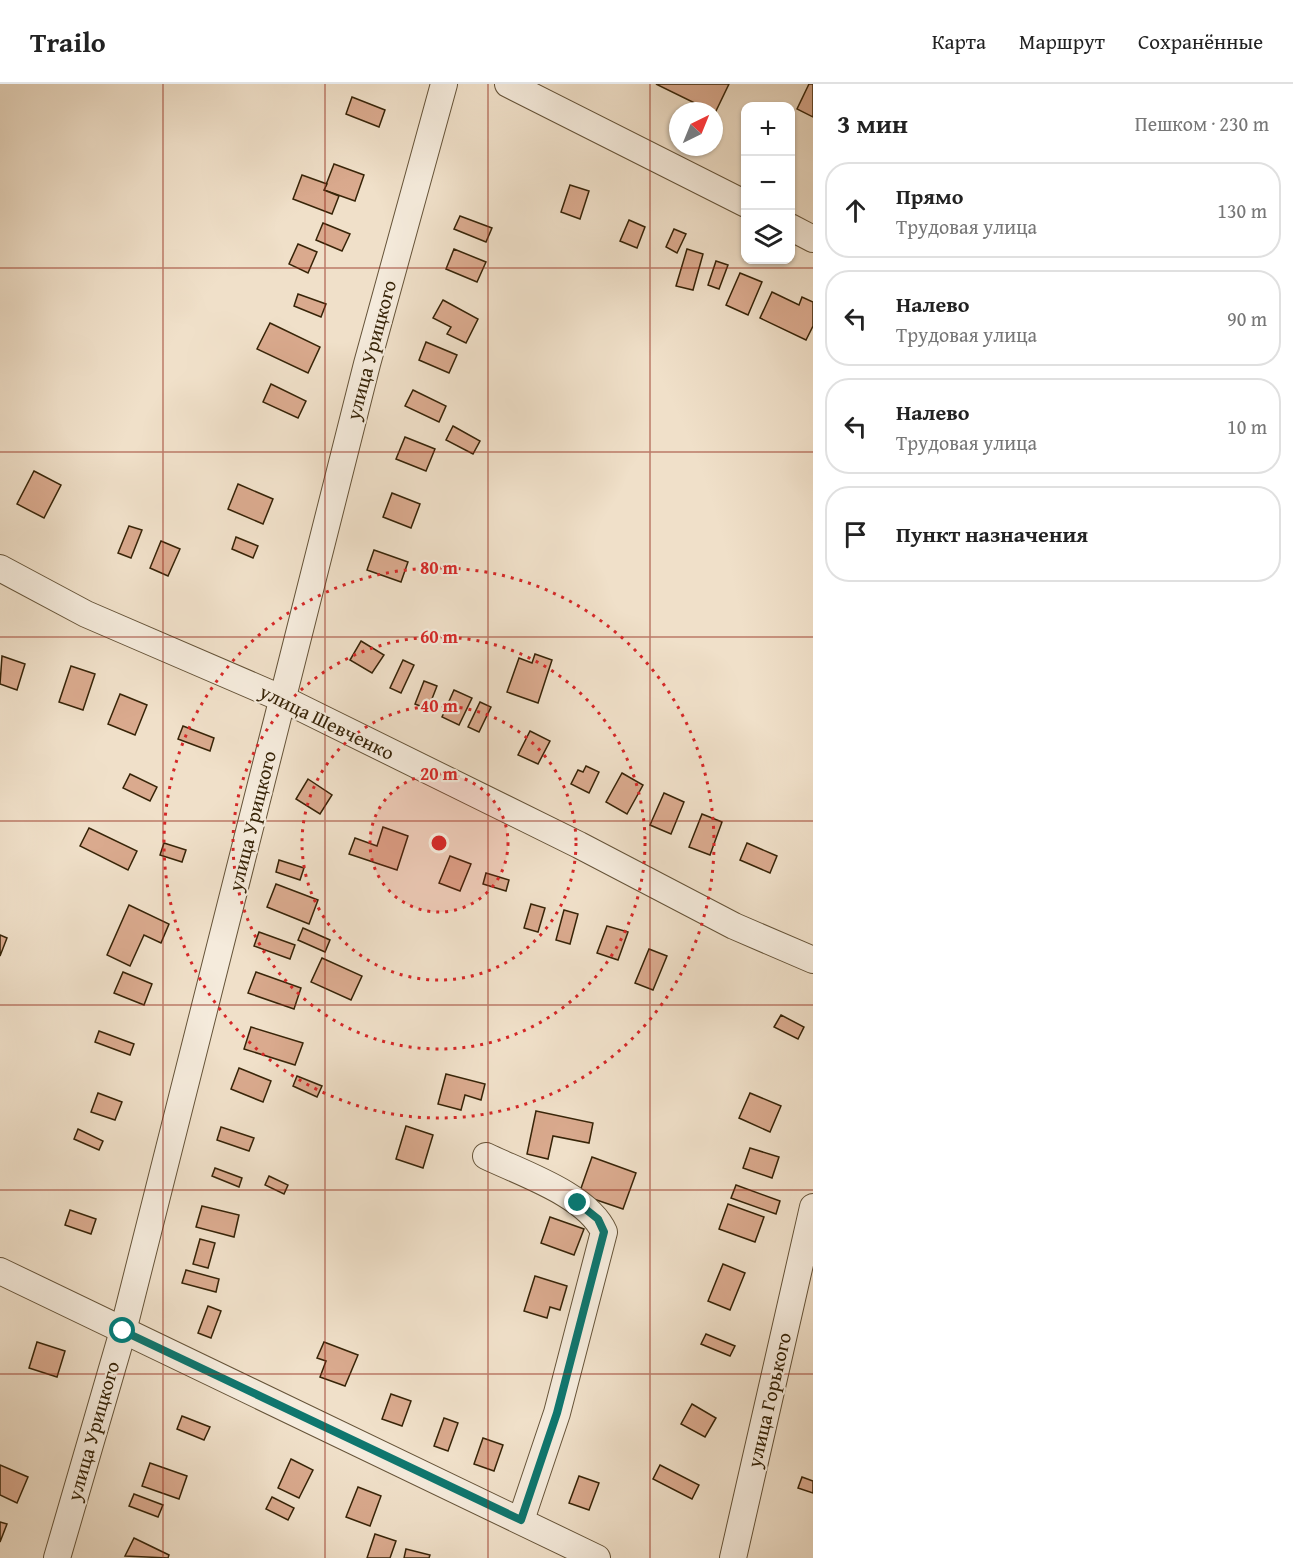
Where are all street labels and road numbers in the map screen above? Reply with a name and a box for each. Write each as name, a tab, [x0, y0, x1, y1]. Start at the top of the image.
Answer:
street label: улица Урицкого	[338, 277, 403, 424]
street label: улица Шевченко	[254, 676, 399, 767]
street label: улица Урицкого	[220, 748, 283, 895]
street label: улица Горького	[739, 1329, 798, 1471]
street label: улица Урицкого	[58, 1358, 126, 1505]

